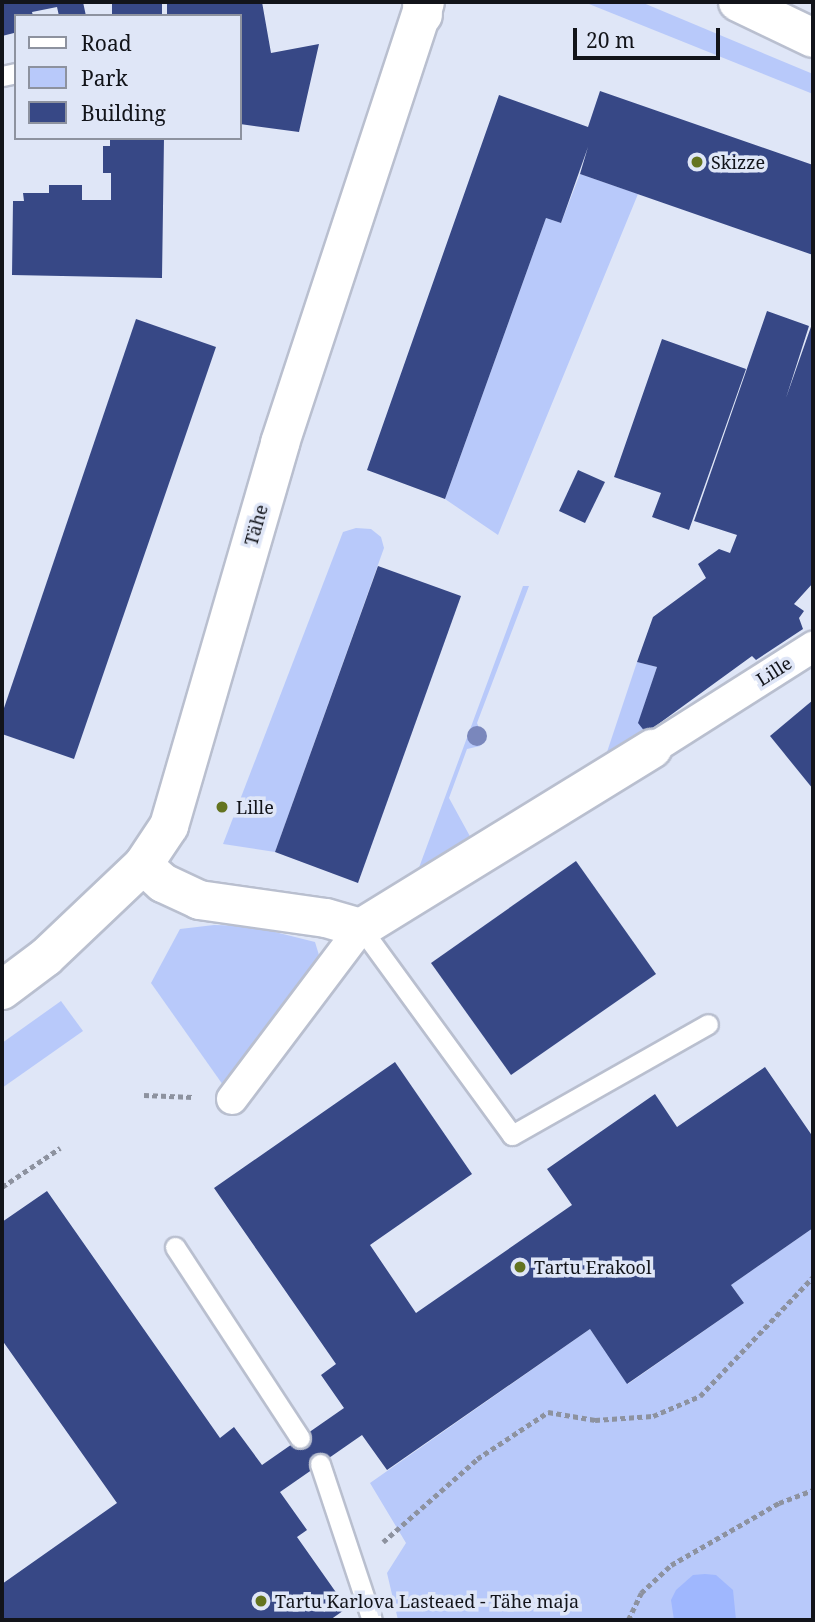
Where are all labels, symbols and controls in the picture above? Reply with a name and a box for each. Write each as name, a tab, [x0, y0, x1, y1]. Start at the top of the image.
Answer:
legend	[14, 14, 242, 140]
scale bar	[577, 14, 724, 58]
text: 20 m	[586, 26, 635, 54]
text: Road	[81, 29, 132, 57]
text: Park	[81, 64, 128, 92]
text: Building	[81, 99, 166, 127]
place label: Skizze	[711, 151, 765, 173]
marker: Skizze	[689, 154, 705, 170]
street label: Tähe	[240, 502, 272, 548]
street label: Lille	[752, 652, 796, 690]
place label: Lille	[236, 796, 274, 818]
marker: Lille	[214, 799, 230, 815]
place label: Tartu Erakool	[534, 1256, 652, 1278]
marker: Tartu Erakool	[512, 1259, 528, 1275]
place label: Tartu Karlova Lasteaed - Tähe maja	[275, 1590, 579, 1612]
marker: Tartu Karlova Lasteaed - Tähe maja	[253, 1593, 269, 1609]

